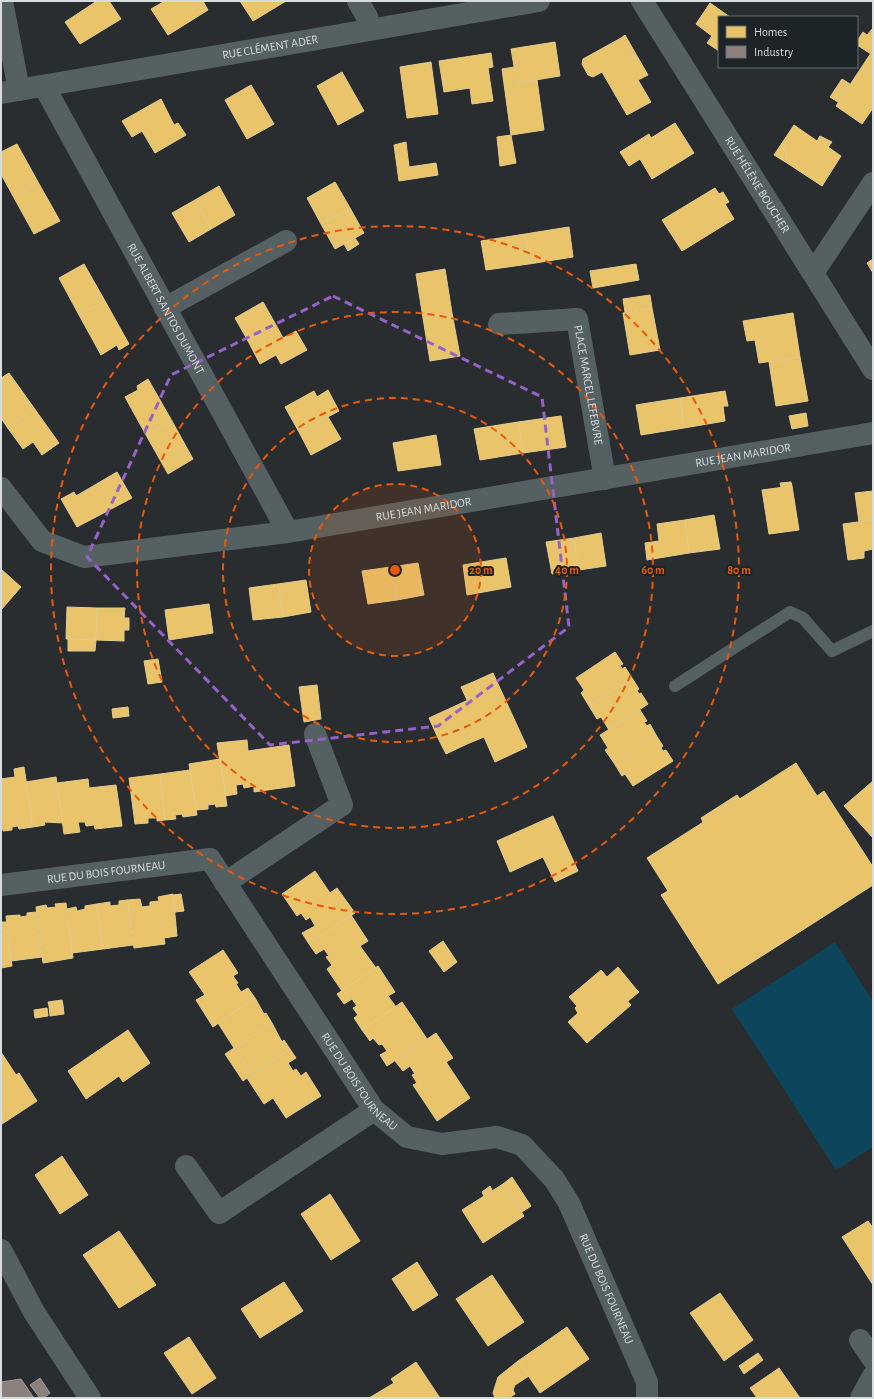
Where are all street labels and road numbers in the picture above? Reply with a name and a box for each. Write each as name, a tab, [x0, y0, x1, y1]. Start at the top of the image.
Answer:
street label: RUE CLÉMENT ADER	[221, 33, 319, 61]
street label: RUE HÉLÈNE BOUCHER	[723, 135, 792, 235]
street label: RUE ALBERT SANTOS DUMONT	[125, 241, 207, 377]
street label: PLACE MARCEL LEFEBVRE	[572, 324, 605, 446]
street label: RUE JEAN MARIDOR	[694, 441, 792, 469]
street label: RUE JEAN MARIDOR	[375, 495, 473, 523]
street label: RUE DU BOIS FOURNEAU	[46, 859, 166, 885]
street label: RUE DU BOIS FOURNEAU	[319, 1031, 400, 1132]
street label: RUE DU BOIS FOURNEAU	[577, 1232, 636, 1346]

